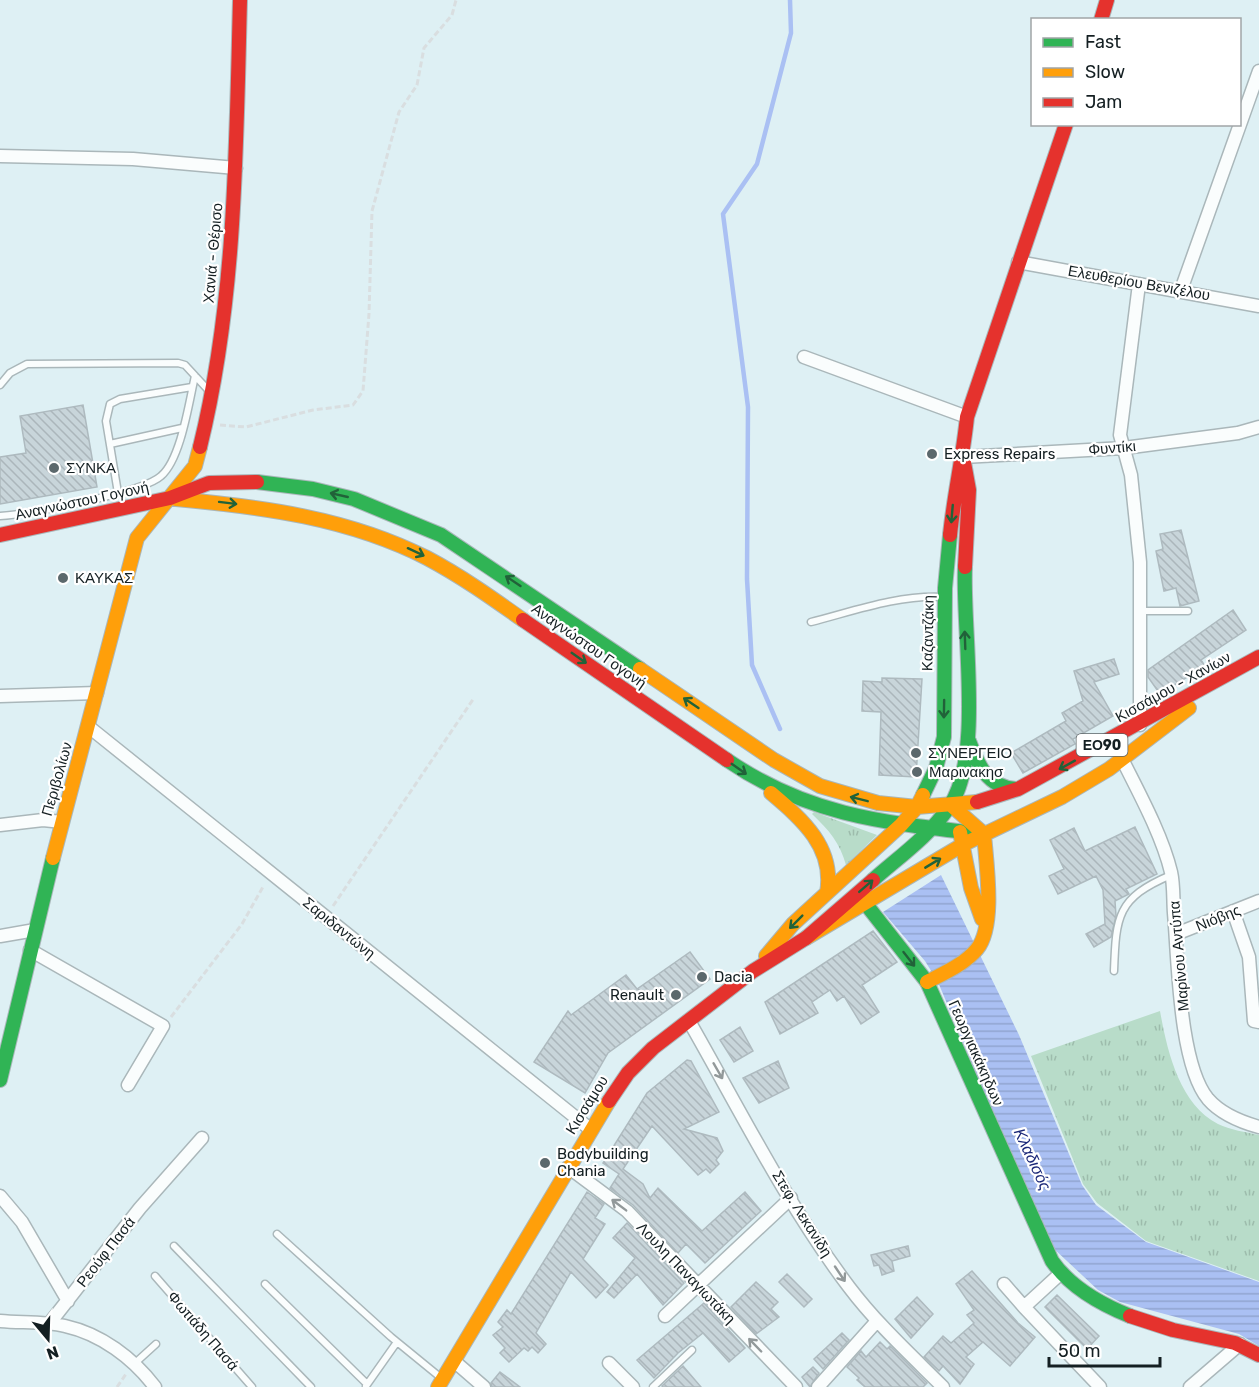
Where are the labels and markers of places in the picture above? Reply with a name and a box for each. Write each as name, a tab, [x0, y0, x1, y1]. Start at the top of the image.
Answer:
place label: Express Repairs	[944, 445, 1056, 463]
marker: Express Repairs	[925, 447, 939, 461]
place label: ΣΥΝΚΑ	[66, 459, 116, 477]
marker: ΣΥΝΚΑ	[47, 461, 61, 475]
place label: ΚΑΥΚΑΣ	[75, 569, 133, 587]
marker: ΚΑΥΚΑΣ	[56, 571, 70, 585]
place label: ΣΥΝΕΡΓΕΙΟ	[928, 744, 1012, 762]
marker: ΣΥΝΕΡΓΕΙΟ	[909, 746, 923, 760]
place label: Μαρινακησ	[929, 763, 1004, 781]
marker: Μαρινακησ	[910, 765, 924, 779]
place label: Dacia	[714, 968, 753, 986]
marker: Dacia	[695, 970, 709, 984]
place label: Renault	[610, 986, 664, 1004]
marker: Renault	[669, 988, 683, 1002]
place label: Bodybuilding Chania	[557, 1145, 649, 1180]
marker: Bodybuilding Chania	[538, 1156, 552, 1170]

